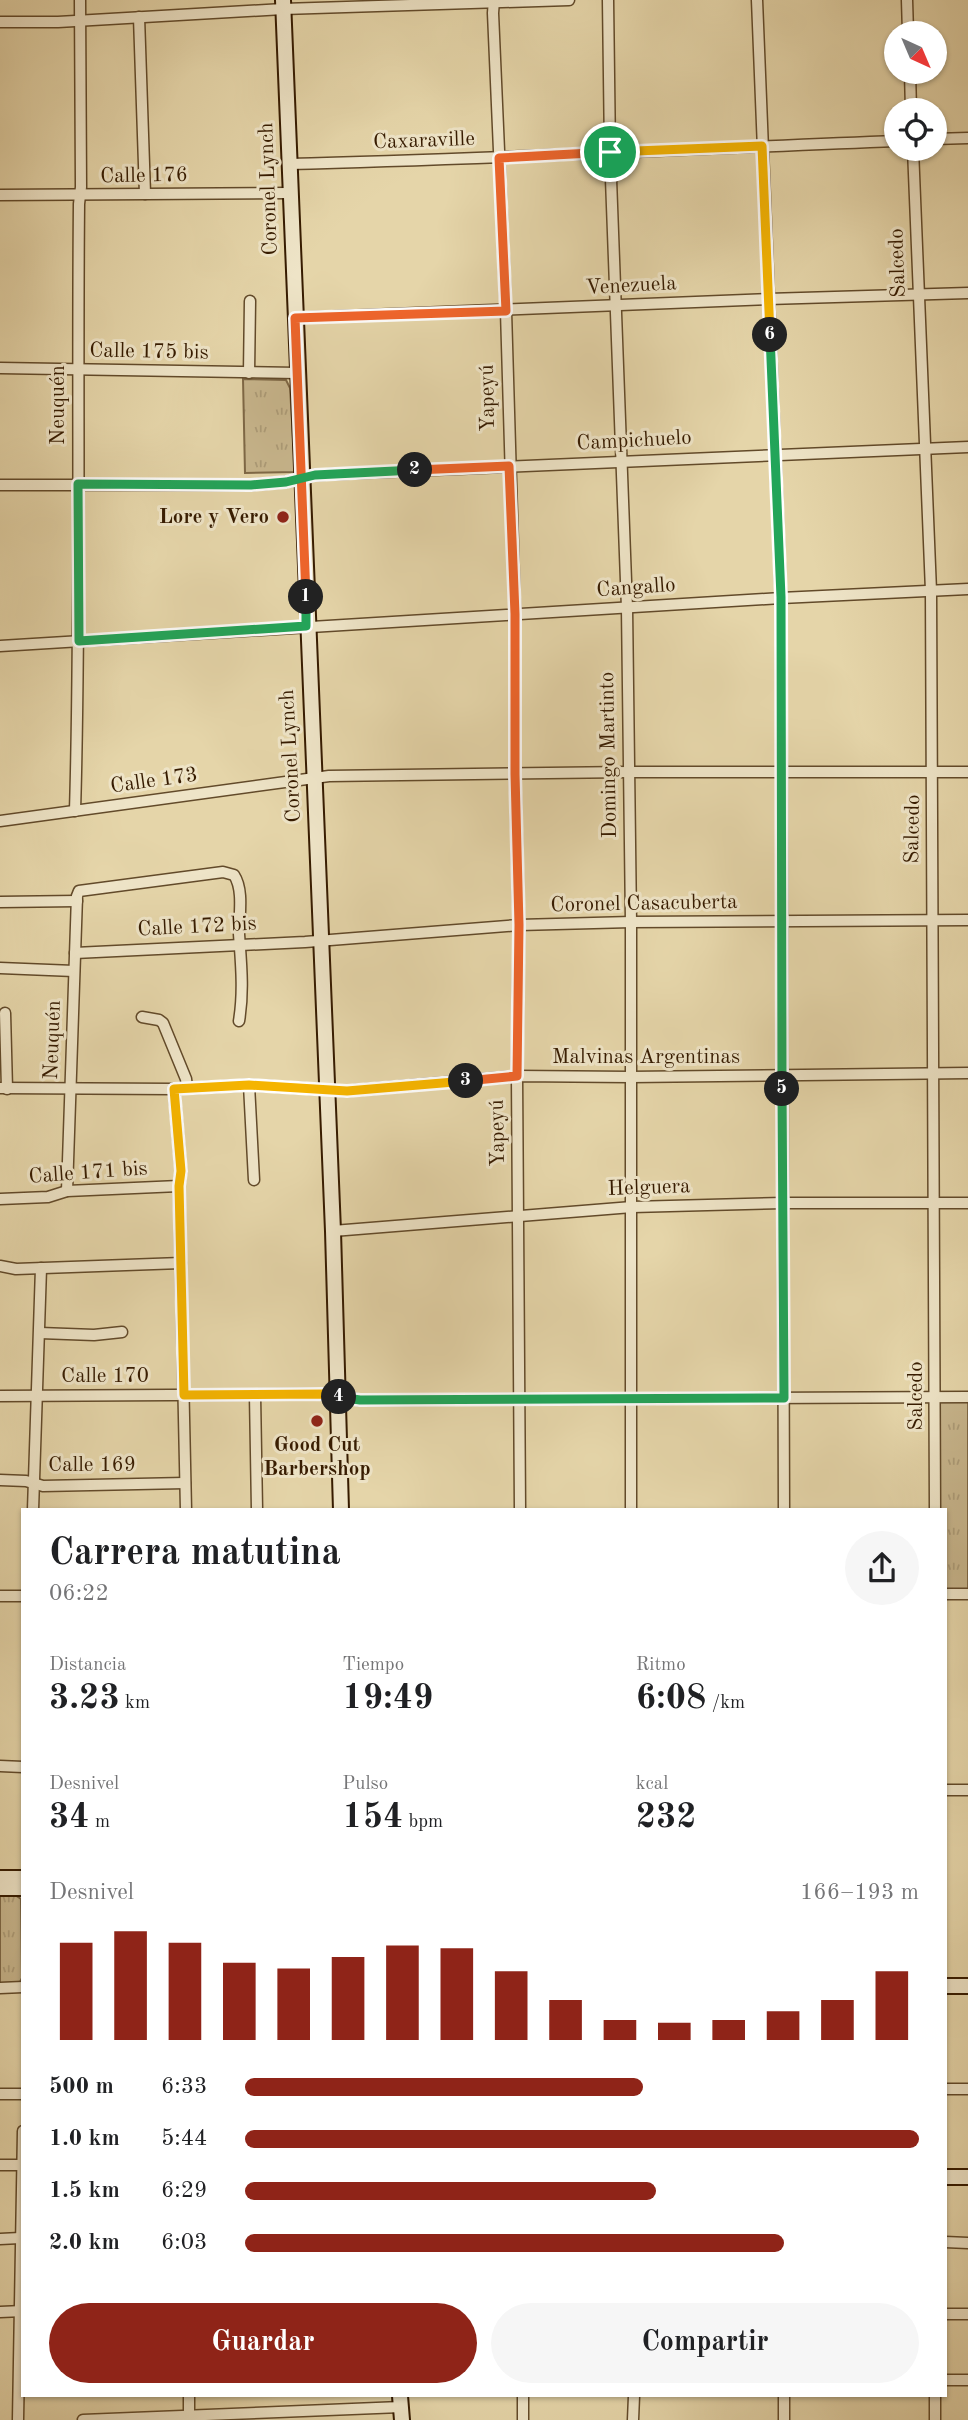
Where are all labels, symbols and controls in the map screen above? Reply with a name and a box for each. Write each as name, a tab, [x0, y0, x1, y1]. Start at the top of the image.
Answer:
north arrow	[884, 21, 947, 84]
map controls	[884, 21, 947, 161]
button: locate	[884, 98, 947, 161]
street label: Coronel Lynch	[256, 122, 282, 256]
pin	[580, 122, 640, 182]
street label: Caxaraville	[373, 129, 475, 153]
icon: arrive	[591, 133, 629, 171]
street label: Calle 176	[100, 165, 188, 187]
street label: Salcedo	[886, 228, 910, 298]
street label: Venezuela	[585, 273, 677, 299]
pin: 6	[752, 318, 788, 352]
text: 6	[764, 325, 775, 344]
street label: Calle 175 bis	[89, 340, 209, 364]
street label: Yapeyú	[477, 364, 499, 432]
street label: Neuquén	[48, 365, 69, 445]
street label: Campichuelo	[576, 427, 692, 455]
pin: 2	[398, 452, 432, 488]
text: 2	[409, 460, 420, 479]
place label: Lore y Vero	[159, 507, 269, 528]
marker: Lore y Vero	[275, 509, 291, 525]
street label: Cangallo	[596, 575, 676, 601]
pin: 1	[288, 580, 324, 614]
text: 1	[300, 587, 311, 606]
street label: Domingo Martinto	[597, 671, 621, 839]
street label: Coronel Lynch	[277, 689, 305, 823]
street label: Calle 173	[109, 764, 199, 798]
street label: Salcedo	[902, 794, 924, 864]
street label: Coronel Casacuberta	[550, 892, 738, 916]
street label: Calle 172 bis	[137, 913, 257, 941]
street label: Neuquén	[41, 1000, 65, 1080]
street label: Malvinas Argentinas	[552, 1047, 740, 1068]
pin: 3	[448, 1064, 484, 1098]
text: 3	[460, 1071, 471, 1090]
pin: 5	[764, 1072, 800, 1106]
text: 5	[776, 1079, 787, 1098]
street label: Yapeyú	[487, 1099, 509, 1167]
street label: Calle 171 bis	[28, 1158, 148, 1188]
street label: Helguera	[607, 1176, 691, 1200]
street label: Salcedo	[906, 1361, 927, 1431]
street label: Calle 170	[61, 1366, 149, 1387]
pin: 4	[322, 1380, 356, 1414]
text: 4	[333, 1387, 344, 1406]
marker: Good Cut Barbershop	[309, 1413, 325, 1429]
place label: Good Cut Barbershop	[263, 1435, 371, 1480]
street label: Calle 169	[48, 1455, 136, 1476]
button: share	[845, 1531, 919, 1605]
text: Carrera matutina	[49, 1535, 341, 1573]
text: 06:22	[49, 1582, 109, 1605]
text: Distancia	[49, 1656, 126, 1675]
text: Tiempo	[342, 1656, 404, 1675]
text: Ritmo	[636, 1656, 686, 1675]
text: 3.23	[49, 1681, 120, 1716]
text: 19:49	[342, 1681, 433, 1716]
text: 6:08	[636, 1681, 706, 1716]
text: km	[120, 1694, 150, 1713]
text: /km	[706, 1694, 745, 1713]
text: Desnivel	[49, 1775, 119, 1794]
text: Pulso	[342, 1775, 388, 1794]
text: kcal	[636, 1775, 668, 1794]
text: 34	[49, 1800, 90, 1835]
text: 154	[342, 1800, 403, 1835]
text: 232	[636, 1800, 697, 1835]
text: m	[90, 1813, 110, 1832]
text: bpm	[403, 1813, 443, 1832]
text: Desnivel	[49, 1881, 134, 1904]
text: 166–193 m	[800, 1881, 919, 1904]
text: 500 m	[49, 2075, 114, 2098]
text: 6:33	[161, 2075, 207, 2098]
text: 1.0 km	[49, 2127, 120, 2150]
text: 5:44	[161, 2127, 207, 2150]
text: 1.5 km	[49, 2179, 120, 2202]
text: 6:29	[161, 2179, 207, 2202]
text: 2.0 km	[49, 2231, 120, 2254]
text: 6:03	[161, 2231, 207, 2254]
button: Guardar	[49, 2303, 477, 2383]
button: Compartir	[491, 2303, 919, 2383]

